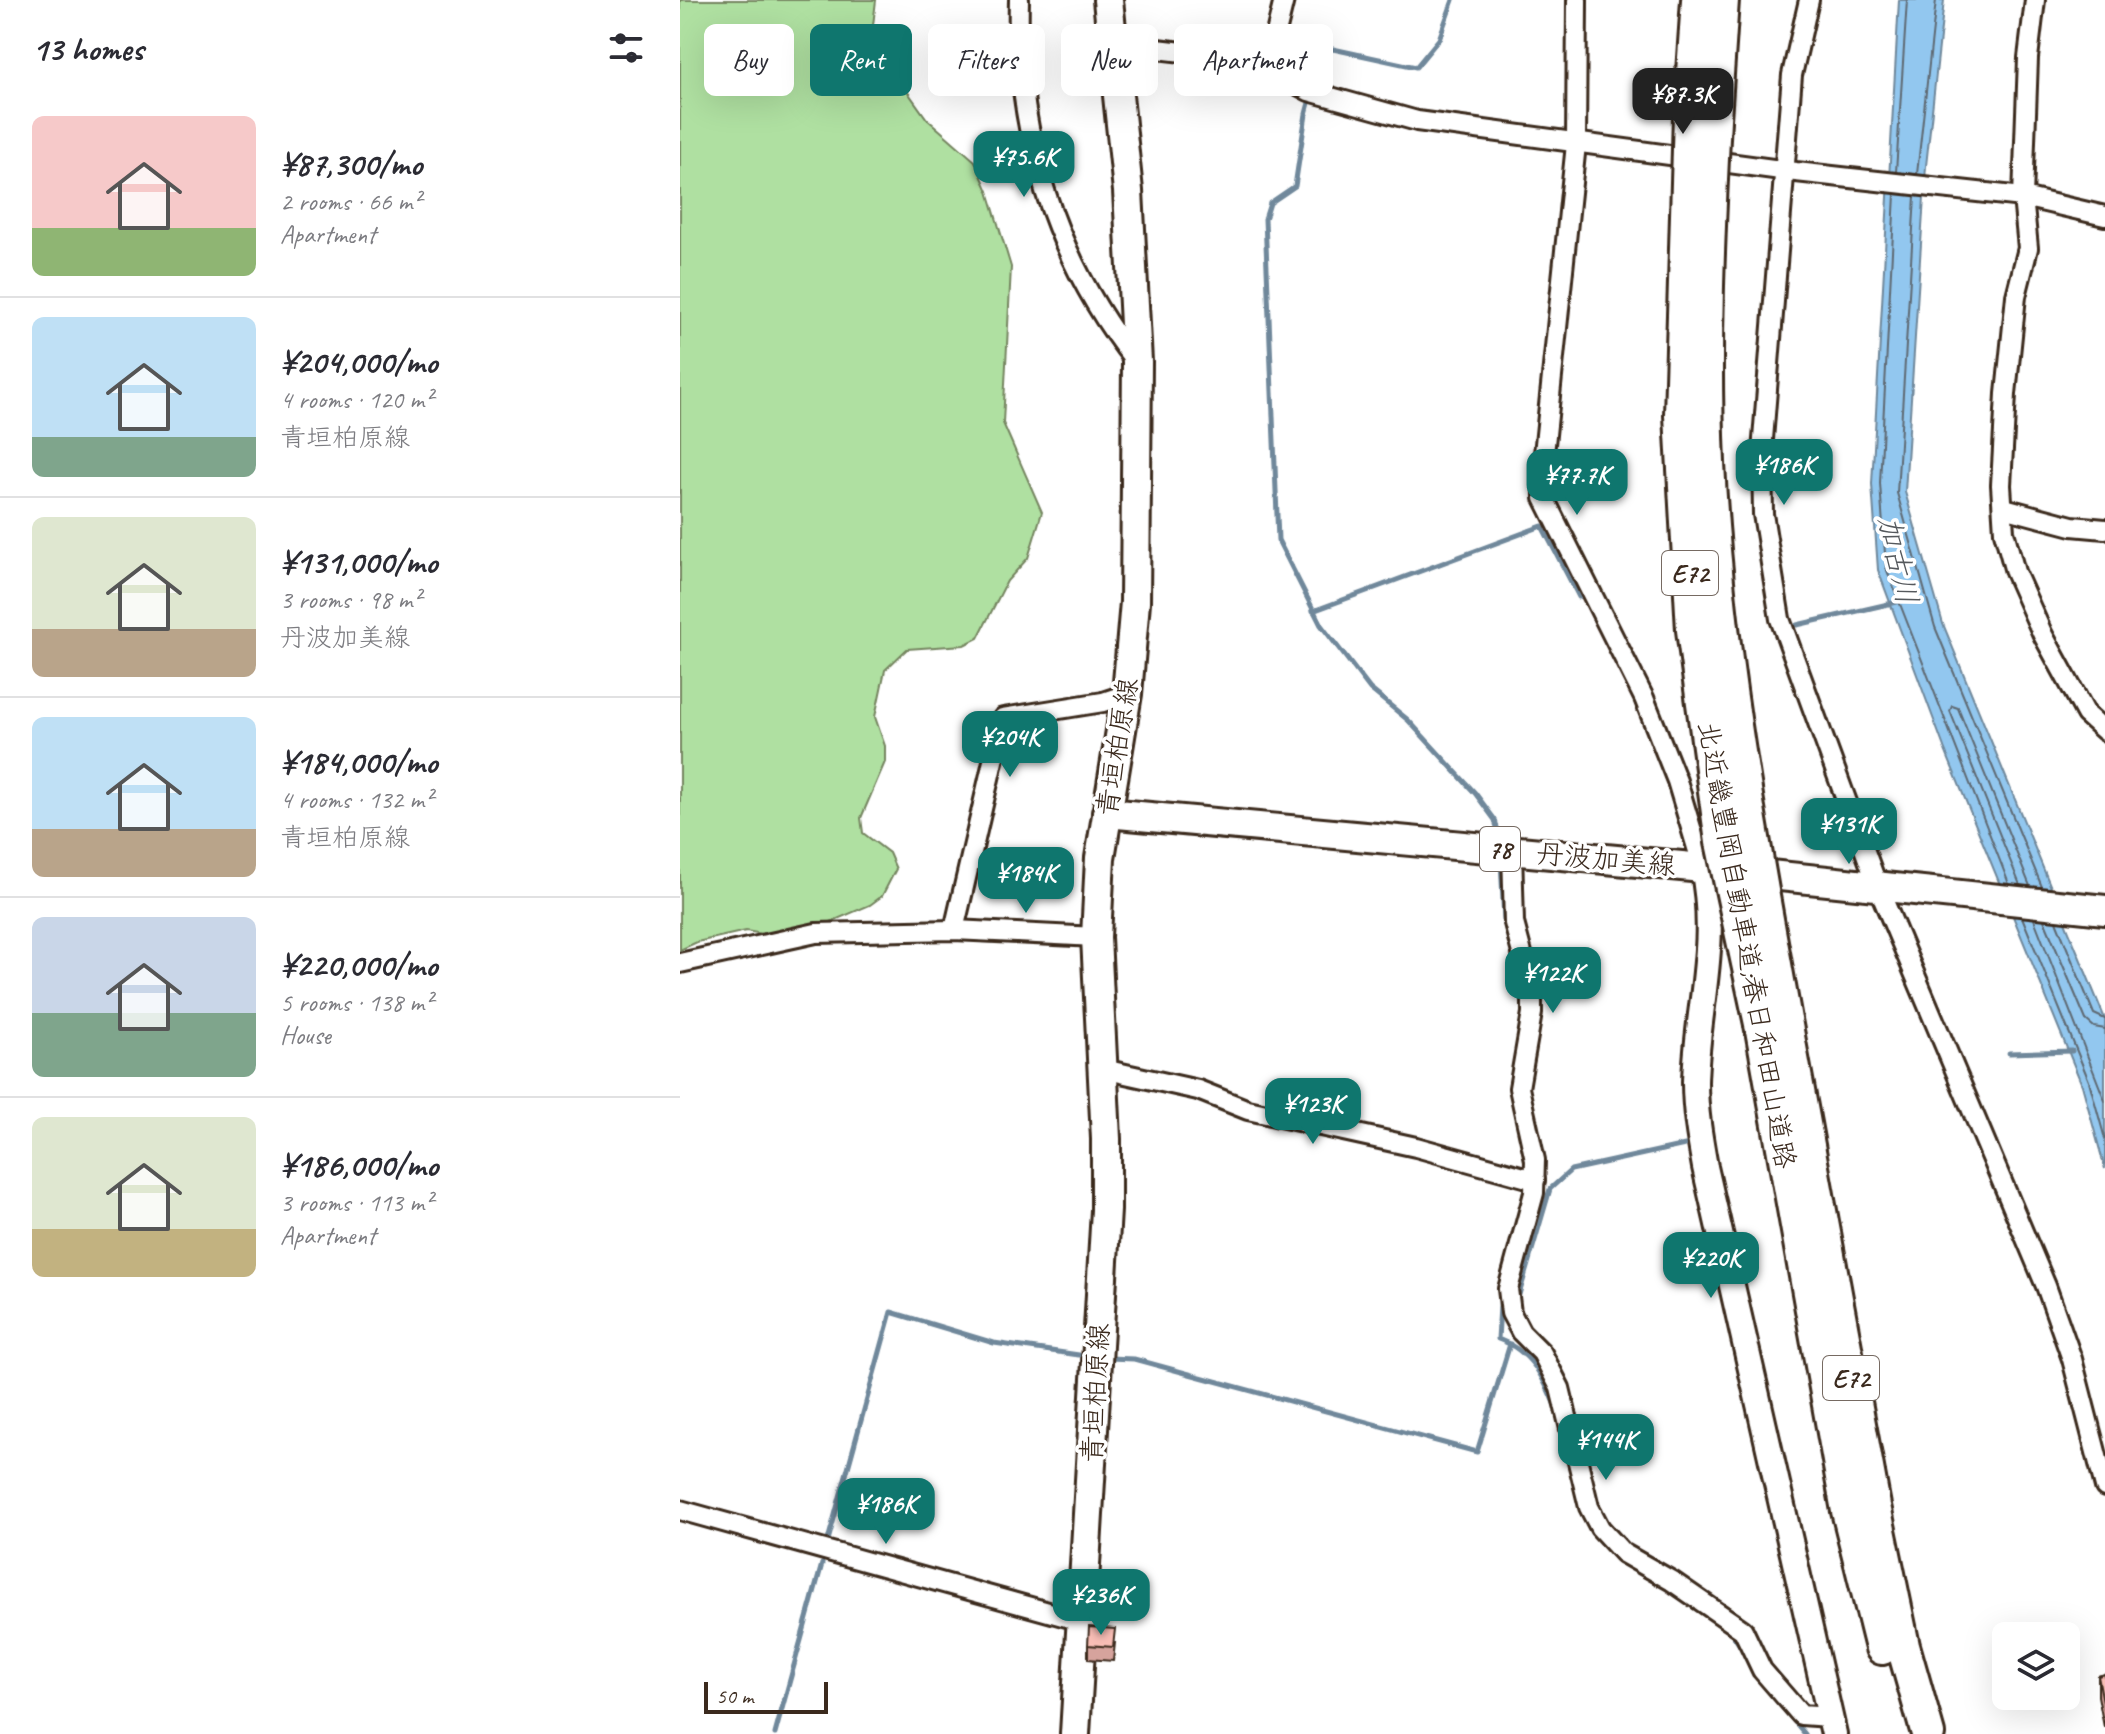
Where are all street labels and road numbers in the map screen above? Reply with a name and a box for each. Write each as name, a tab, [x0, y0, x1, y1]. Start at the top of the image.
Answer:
road number: E72	[1662, 551, 1718, 595]
street label: 青垣柏原線	[1089, 675, 1145, 819]
street label: 北近畿豊岡自動車道;春日和田山道路	[1690, 719, 1804, 1171]
road number: 78	[1480, 827, 1520, 871]
street label: 丹波加美線	[1535, 835, 1677, 883]
street label: 青垣柏原線	[1074, 1322, 1116, 1464]
road number: E72	[1823, 1356, 1879, 1400]

